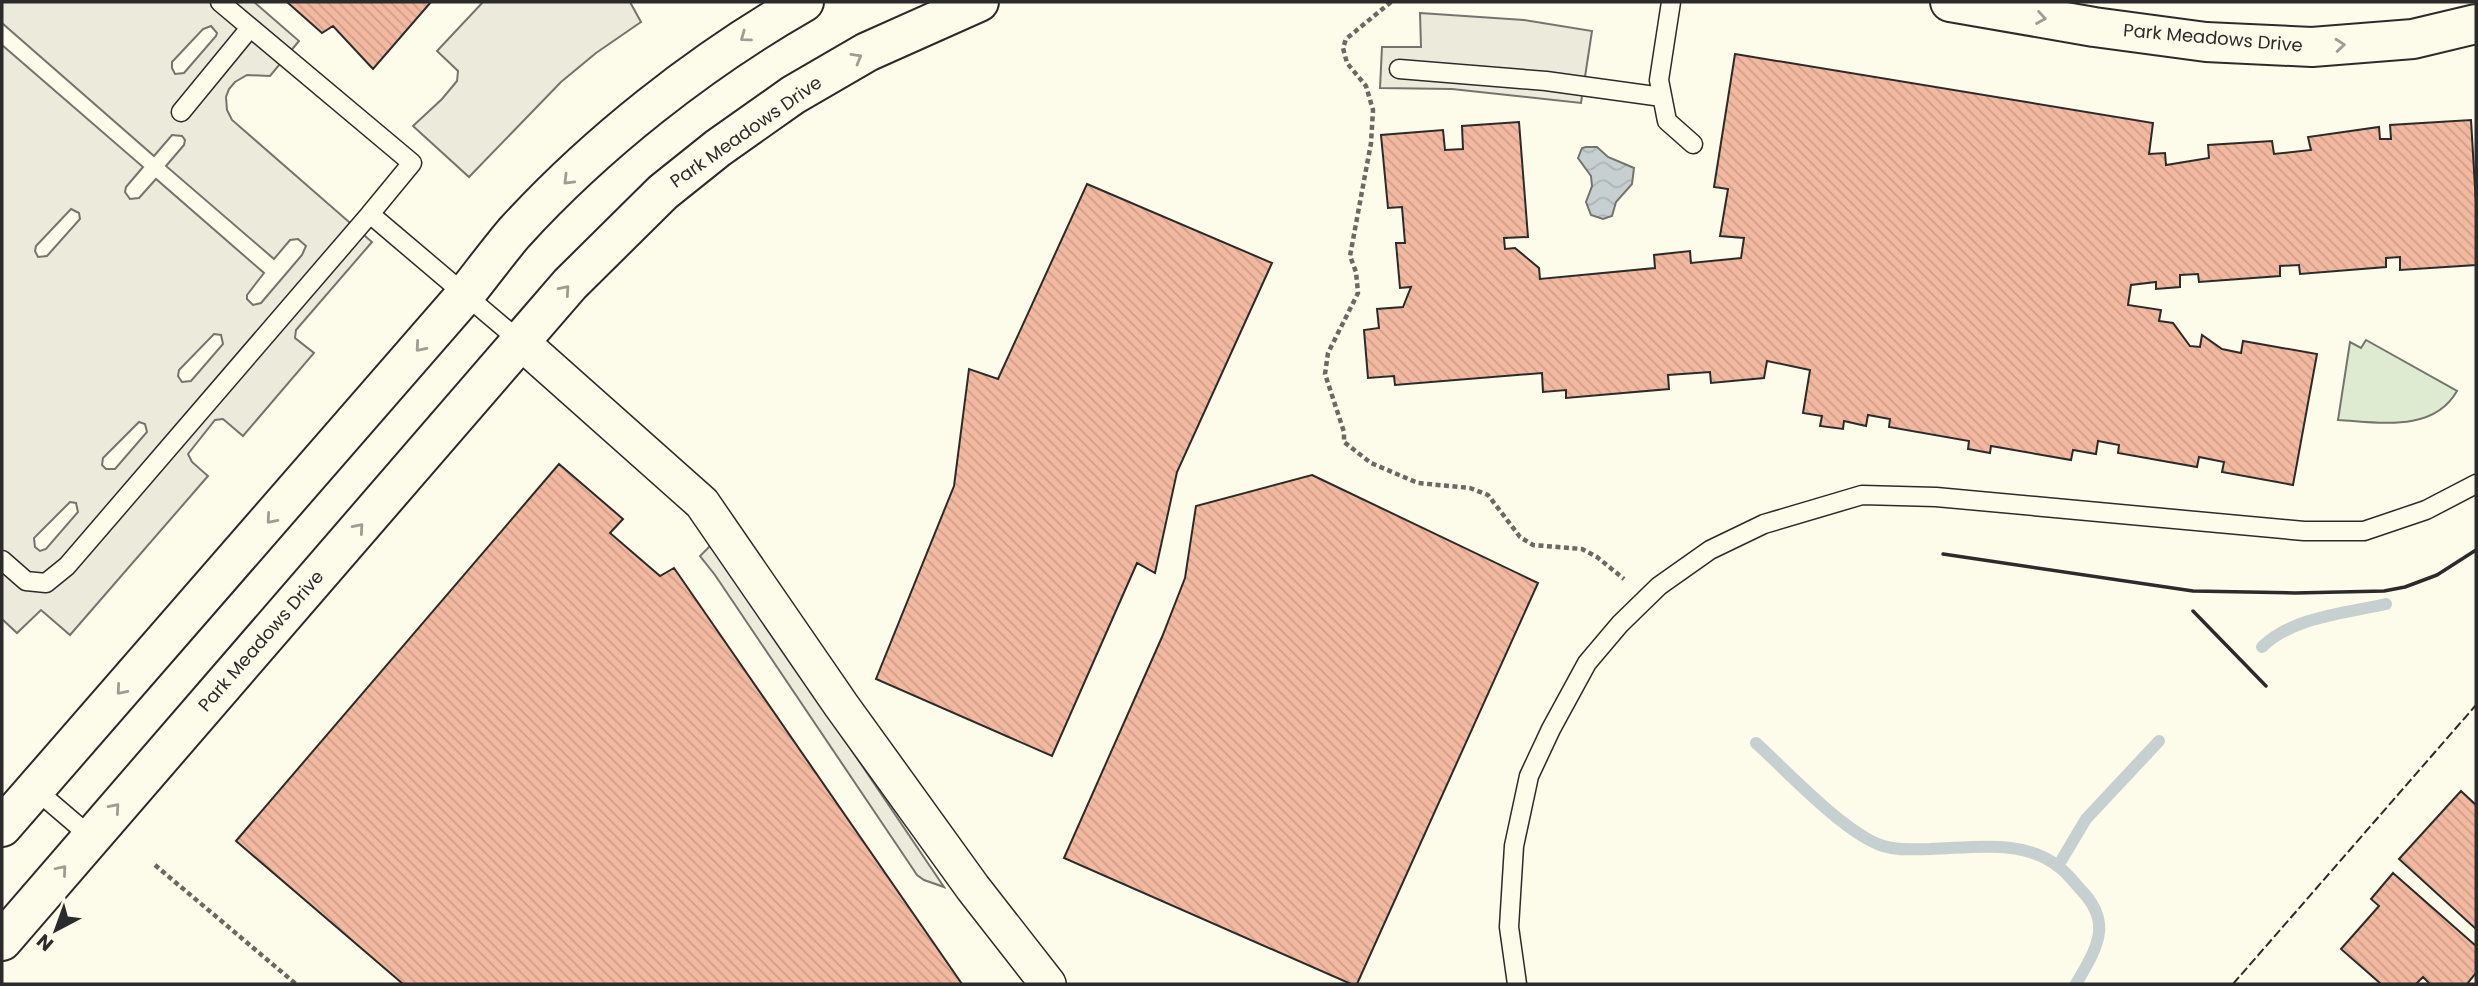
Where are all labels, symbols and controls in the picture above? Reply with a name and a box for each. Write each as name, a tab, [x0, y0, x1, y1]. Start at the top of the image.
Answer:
one-way arrow	[2035, 10, 2047, 25]
street label: Park Meadows Drive	[2122, 17, 2304, 58]
one-way arrow	[740, 29, 753, 41]
one-way arrow	[2335, 38, 2346, 53]
one-way arrow	[849, 53, 862, 66]
street label: Park Meadows Drive	[665, 70, 827, 193]
one-way arrow	[564, 171, 577, 184]
one-way arrow	[557, 285, 569, 298]
one-way arrow	[416, 339, 428, 352]
one-way arrow	[267, 510, 279, 523]
one-way arrow	[351, 523, 363, 536]
street label: Park Meadows Drive	[192, 565, 329, 717]
one-way arrow	[117, 682, 129, 695]
one-way arrow	[107, 803, 119, 816]
one-way arrow	[54, 866, 66, 879]
north arrow	[21, 895, 91, 965]
text: N	[31, 928, 59, 957]

